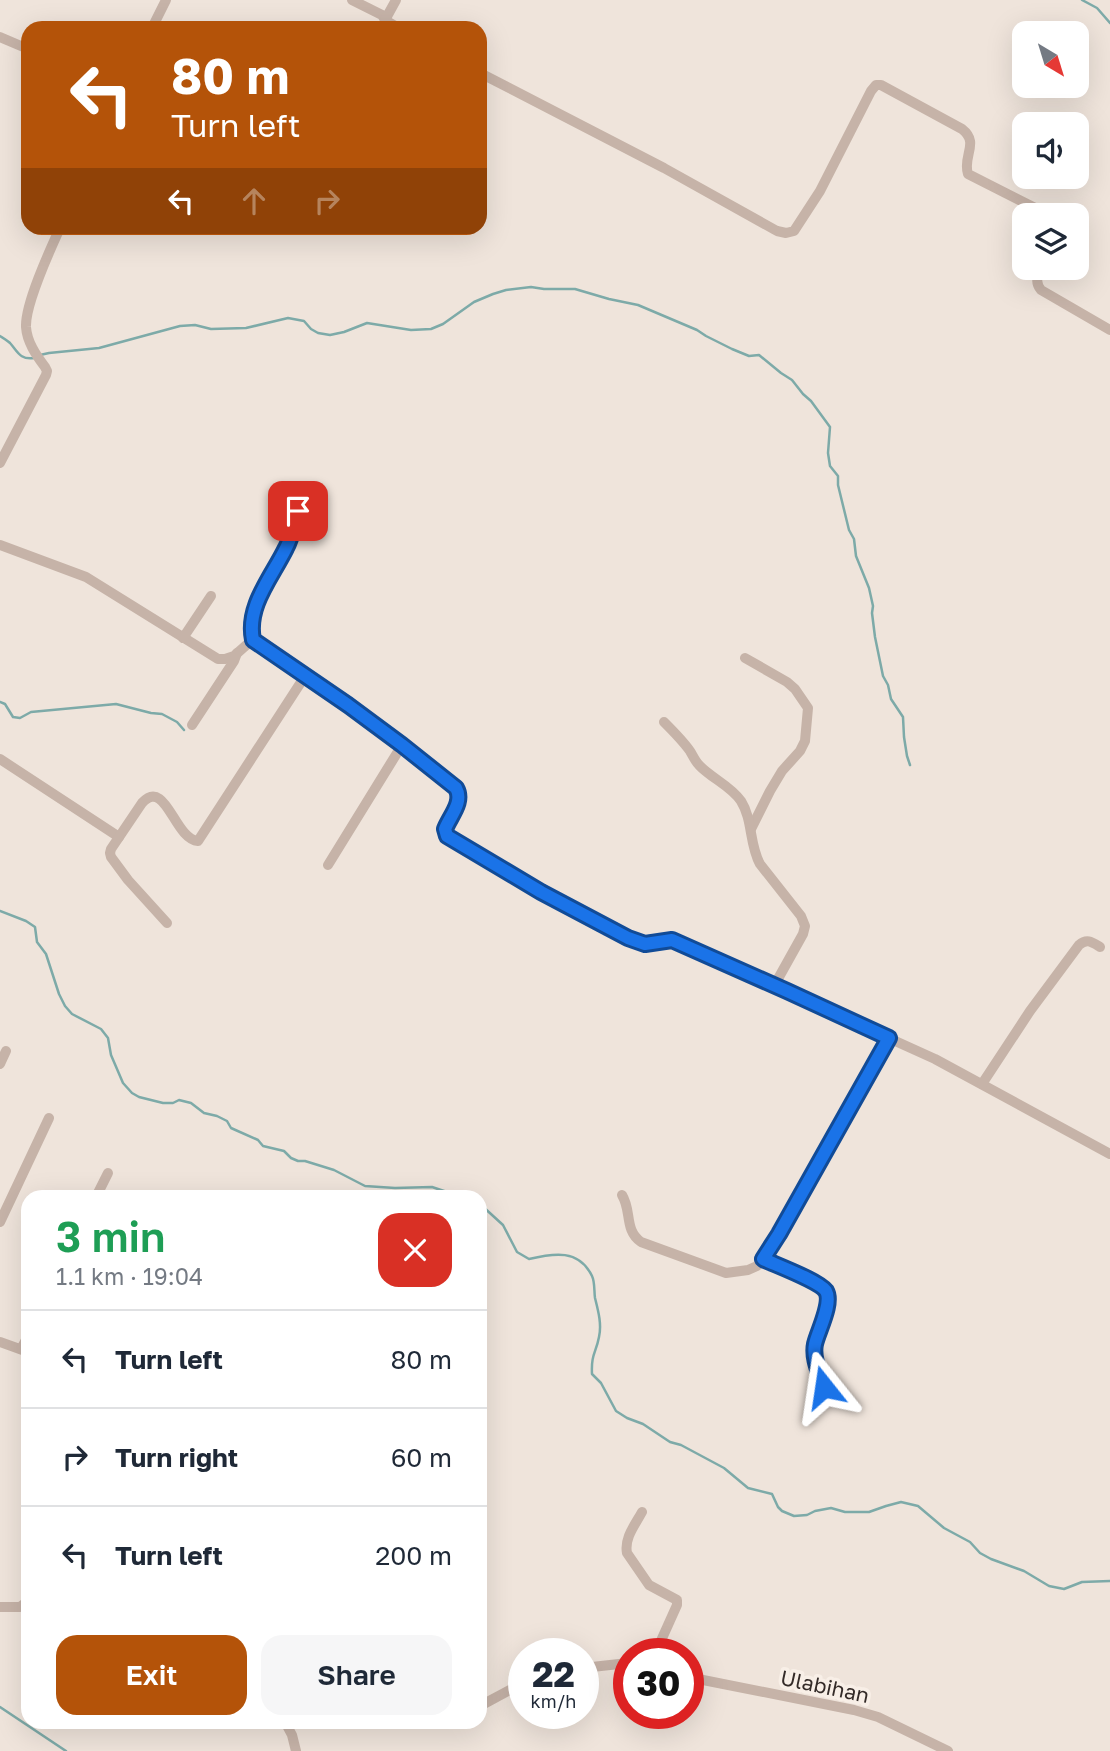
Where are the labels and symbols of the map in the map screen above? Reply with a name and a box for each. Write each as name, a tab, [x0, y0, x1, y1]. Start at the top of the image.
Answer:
north arrow	[1012, 21, 1088, 98]
pin	[268, 481, 328, 541]
position arrow	[787, 1350, 861, 1424]
speed limit sign: 30	[613, 1638, 704, 1729]
street label: Ulabihan	[778, 1664, 872, 1708]

